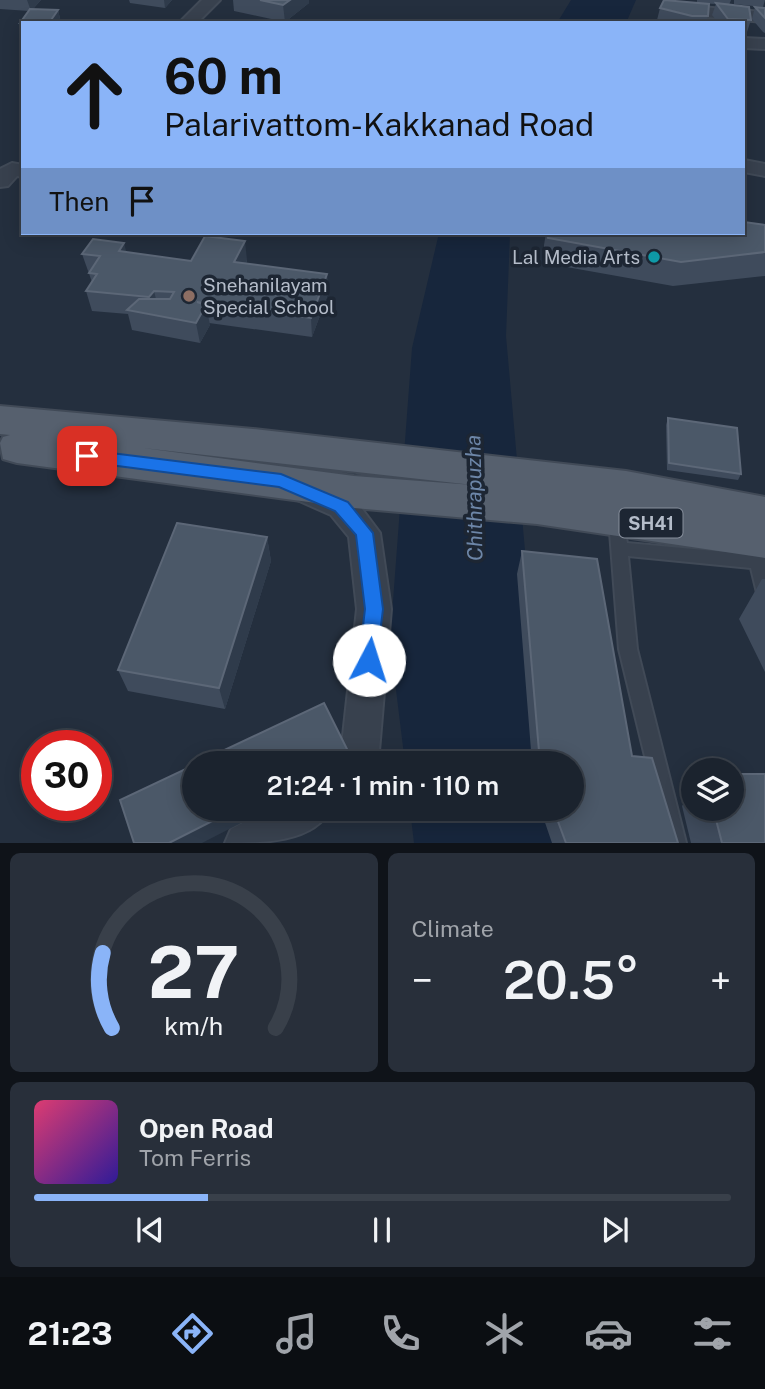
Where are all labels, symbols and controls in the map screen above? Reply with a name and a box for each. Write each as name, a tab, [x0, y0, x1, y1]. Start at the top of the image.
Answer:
text: 60 m	[164, 47, 283, 105]
icon: ahead	[49, 49, 140, 140]
text: Palarivattom-Kakkanad Road	[164, 106, 594, 143]
icon: arrive	[123, 182, 161, 220]
text: Then	[49, 186, 109, 217]
place label: Lal Media Arts	[512, 246, 640, 268]
marker: Lal Media Arts	[646, 249, 662, 265]
place label: Snehanilayam Special School	[203, 274, 335, 318]
marker: Snehanilayam Special School	[181, 288, 197, 304]
pin	[57, 426, 117, 486]
water label: Chithrapuzha	[460, 435, 488, 561]
icon: arrive	[68, 437, 106, 475]
road number: SH41	[620, 508, 682, 538]
position arrow	[332, 623, 406, 697]
speed limit sign: 30	[21, 730, 112, 821]
map controls	[681, 758, 744, 821]
button: layers	[681, 758, 744, 821]
text: 21:24 · 1 min · 110 m	[267, 770, 499, 801]
text: Climate	[412, 915, 494, 942]
text: 27	[148, 930, 240, 1015]
text: 20.5°	[503, 950, 639, 1011]
text: −	[412, 958, 433, 1003]
text: +	[710, 958, 731, 1003]
text: km/h	[164, 1011, 223, 1041]
text: Open Road	[139, 1113, 274, 1144]
text: Tom Ferris	[139, 1144, 251, 1171]
icon: previous	[131, 1211, 169, 1249]
icon: pause	[363, 1211, 401, 1249]
icon: next	[596, 1211, 634, 1249]
icon: directions	[168, 1309, 217, 1358]
icon: music	[272, 1309, 321, 1358]
icon: phone	[376, 1309, 425, 1358]
icon: climate	[480, 1309, 529, 1358]
icon: car	[584, 1309, 633, 1358]
icon: filters	[688, 1309, 737, 1358]
text: 21:23	[28, 1315, 112, 1352]

